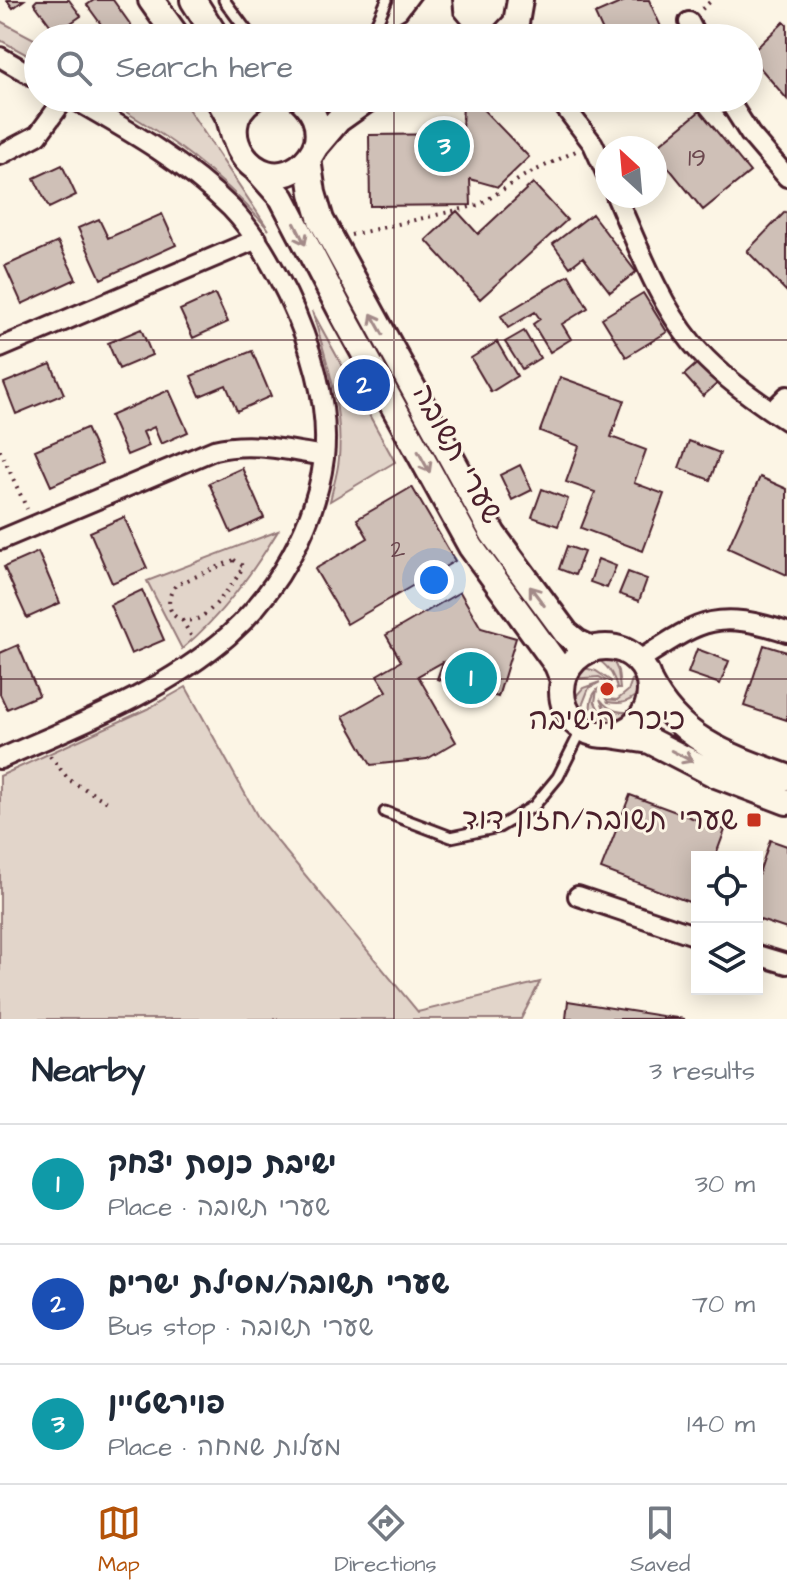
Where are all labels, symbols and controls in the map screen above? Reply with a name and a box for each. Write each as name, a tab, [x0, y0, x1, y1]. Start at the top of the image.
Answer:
search box	[24, 24, 763, 112]
icon: search	[52, 46, 96, 90]
text: Search here	[116, 47, 293, 89]
pin: 3	[418, 116, 470, 176]
north arrow	[595, 136, 667, 208]
house number: 19	[688, 140, 706, 176]
one-way arrow	[292, 221, 308, 245]
one-way arrow	[368, 313, 384, 336]
pin: 2	[338, 355, 390, 415]
street label: שערי תשובה	[401, 377, 513, 531]
one-way arrow	[416, 450, 432, 473]
house number: 2	[391, 531, 406, 567]
your location	[414, 560, 454, 600]
one-way arrow	[529, 585, 546, 607]
pin: 1	[445, 648, 497, 708]
marker: כיכר הישיבה	[598, 680, 616, 698]
place label: כיכר הישיבה	[529, 699, 685, 741]
one-way arrow	[669, 749, 693, 765]
place label: שערי תשובה/חזון דוד	[462, 799, 738, 841]
marker: שערי תשובה/חזון דוד	[745, 811, 763, 829]
map controls	[691, 851, 763, 995]
button: locate	[691, 851, 763, 923]
button: layers	[691, 923, 763, 995]
text: Nearby	[32, 1047, 146, 1095]
text: 3 results	[649, 1053, 755, 1089]
text: ישיבת כנסת יצחק	[108, 1143, 336, 1185]
text: 1	[56, 1166, 60, 1202]
text: 30 m	[695, 1166, 755, 1202]
text: Place · שערי תשובה	[108, 1189, 330, 1225]
text: שערי תשובה/מסילת ישרים	[108, 1263, 449, 1305]
text: 2	[51, 1286, 65, 1322]
text: 70 m	[692, 1286, 755, 1322]
text: Bus stop · שערי תשובה	[108, 1309, 373, 1345]
text: פוירשטיין	[108, 1383, 225, 1425]
text: 3	[51, 1406, 65, 1442]
text: 140 m	[687, 1406, 755, 1442]
text: Place · מעלות שמחה	[108, 1429, 341, 1465]
tab: Map	[97, 1501, 141, 1580]
tab: Directions	[334, 1501, 437, 1580]
tab: Saved	[630, 1501, 690, 1580]

